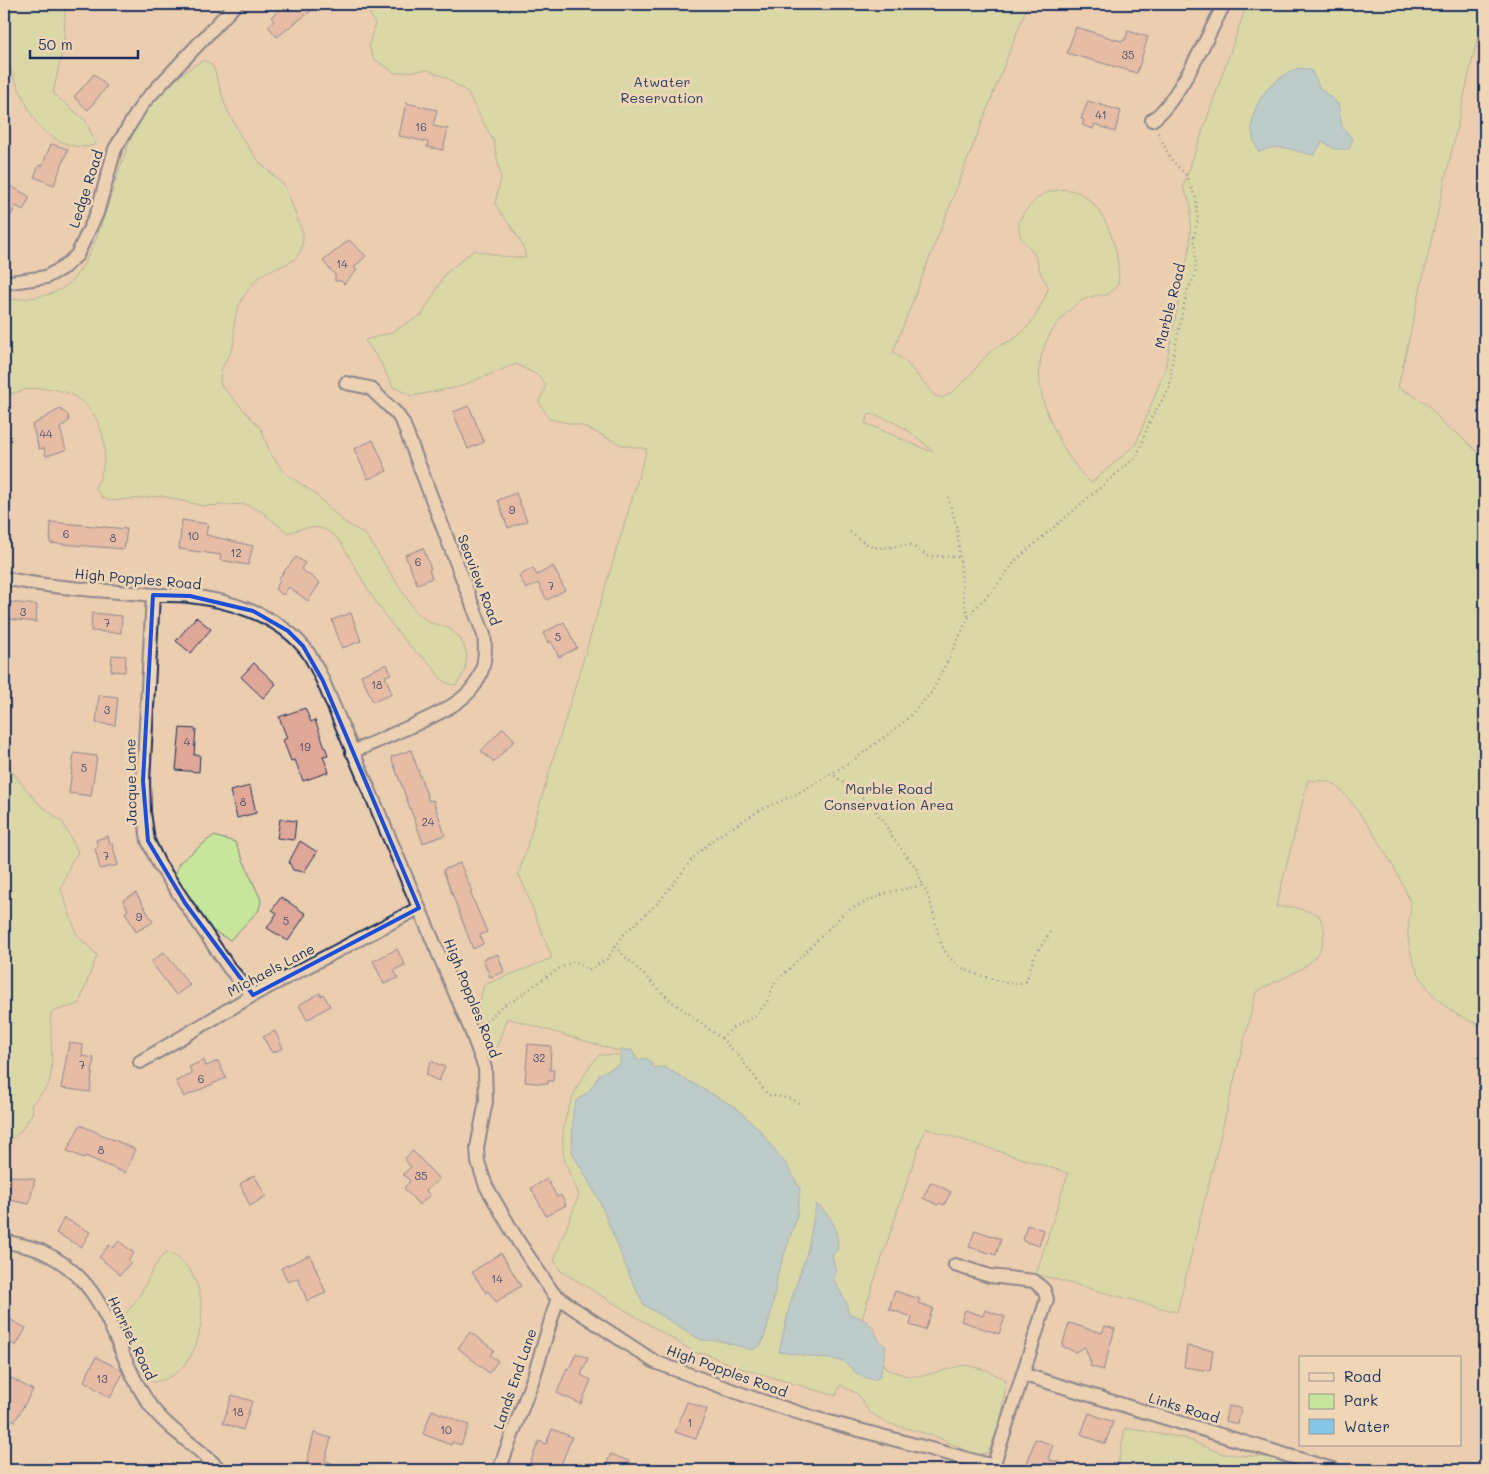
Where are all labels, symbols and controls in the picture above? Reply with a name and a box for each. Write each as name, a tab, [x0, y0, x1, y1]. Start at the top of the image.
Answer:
scale bar	[30, 28, 138, 60]
text: 50 m	[38, 34, 73, 54]
house number: 35	[1122, 47, 1134, 62]
park label: Atwater Reservation	[621, 72, 703, 107]
house number: 41	[1095, 107, 1107, 122]
house number: 16	[415, 119, 427, 134]
street label: Ledge Road	[64, 147, 107, 230]
house number: 14	[336, 256, 348, 271]
street label: Marble Road	[1150, 261, 1189, 351]
house number: 44	[40, 426, 53, 441]
house number: 9	[509, 502, 516, 517]
house number: 6	[63, 526, 69, 541]
house number: 10	[187, 528, 199, 543]
house number: 8	[110, 530, 117, 545]
street label: Seaview Road	[453, 532, 506, 628]
house number: 12	[230, 545, 242, 560]
house number: 6	[415, 554, 421, 569]
street label: High Popples Road	[74, 563, 202, 594]
house number: 7	[548, 578, 554, 593]
house number: 3	[20, 604, 27, 619]
house number: 7	[104, 615, 110, 630]
house number: 5	[555, 629, 561, 644]
house number: 18	[371, 677, 383, 692]
house number: 3	[104, 702, 111, 717]
house number: 4	[184, 734, 191, 749]
street label: Jacque Lane	[120, 738, 141, 826]
house number: 19	[299, 739, 311, 754]
house number: 5	[81, 760, 87, 775]
park label: Marble Road Conservation Area	[824, 779, 954, 814]
house number: 8	[240, 794, 247, 809]
house number: 24	[422, 814, 435, 829]
house number: 7	[103, 848, 109, 863]
house number: 9	[136, 909, 143, 924]
house number: 5	[283, 913, 289, 928]
street label: High Popples Road	[440, 935, 505, 1060]
street label: Michaels Lane	[224, 939, 318, 1001]
house number: 32	[533, 1050, 545, 1065]
house number: 7	[79, 1057, 85, 1072]
house number: 6	[198, 1071, 204, 1086]
house number: 8	[98, 1142, 105, 1157]
house number: 35	[415, 1168, 427, 1183]
house number: 14	[491, 1271, 503, 1286]
street label: Harriet Road	[104, 1293, 161, 1383]
street label: Lands End Lane	[488, 1326, 541, 1432]
street label: High Popples Road	[664, 1340, 790, 1401]
legend	[1299, 1356, 1462, 1446]
text: Road	[1344, 1366, 1381, 1386]
house number: 13	[96, 1371, 108, 1386]
street label: Links Road	[1146, 1388, 1222, 1427]
text: Park	[1344, 1390, 1378, 1410]
house number: 18	[232, 1404, 244, 1419]
house number: 1	[688, 1415, 692, 1430]
text: Water	[1344, 1416, 1390, 1436]
house number: 10	[440, 1422, 452, 1437]

